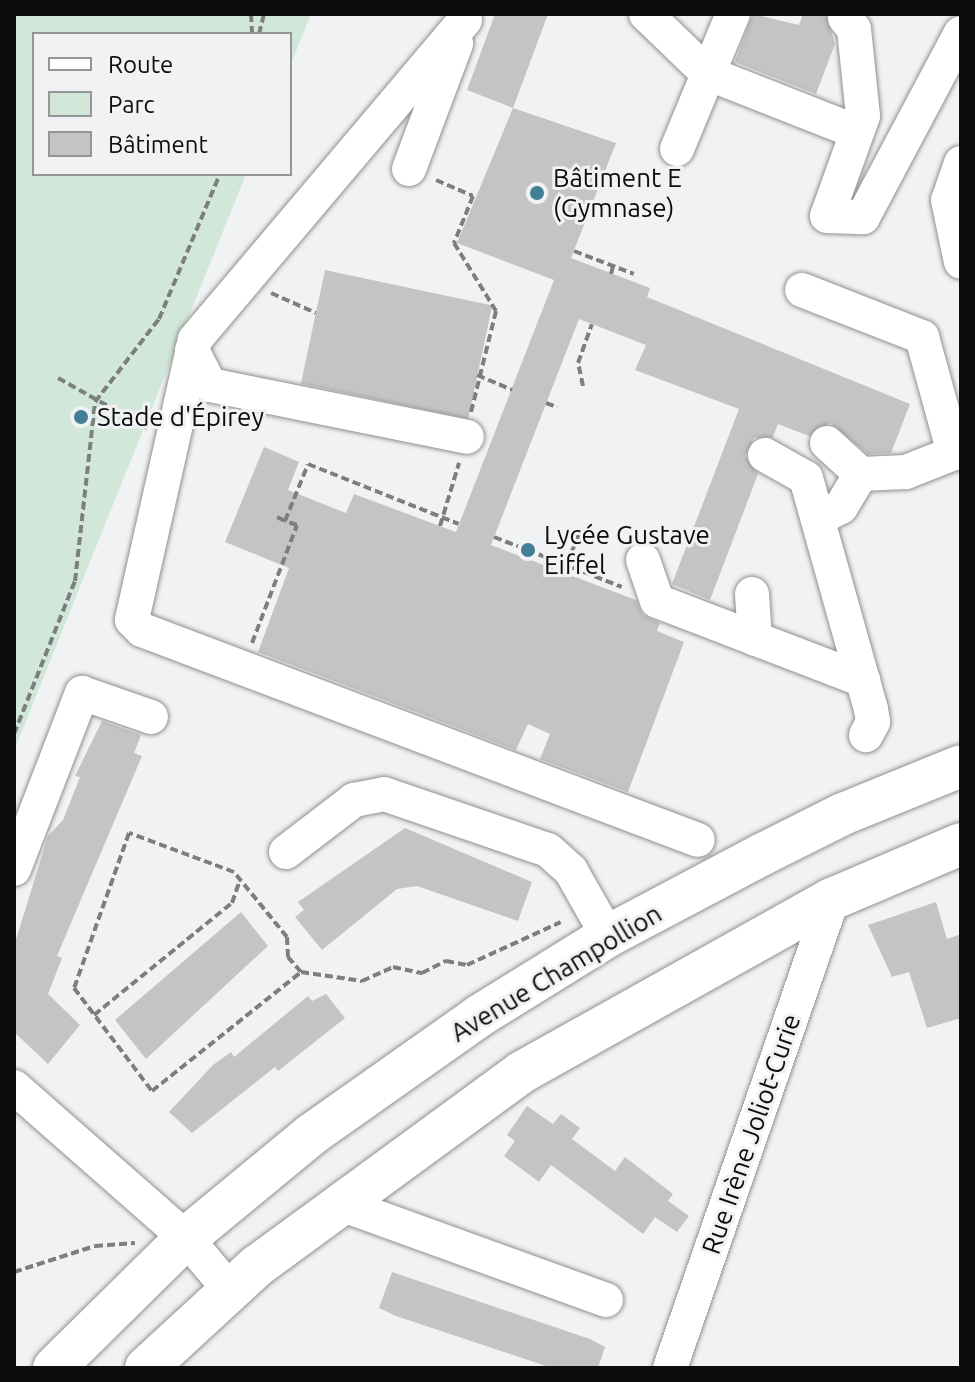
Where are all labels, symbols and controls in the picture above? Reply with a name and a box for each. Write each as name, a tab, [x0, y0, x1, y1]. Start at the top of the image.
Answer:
legend	[32, 32, 292, 176]
text: Route	[108, 51, 173, 78]
text: Parc	[108, 91, 155, 118]
text: Bâtiment	[108, 131, 208, 158]
place label: Bâtiment E (Gymnase)	[553, 162, 682, 224]
marker: Bâtiment E (Gymnase)	[528, 184, 546, 202]
place label: Stade d'Épirey	[97, 401, 264, 433]
marker: Stade d'Épirey	[72, 408, 90, 426]
place label: Lycée Gustave Eiffel	[544, 519, 710, 580]
marker: Lycée Gustave Eiffel	[519, 541, 537, 559]
street label: Avenue Champollion	[445, 898, 667, 1048]
street label: Rue Irène Joliot-Curie	[695, 1010, 807, 1258]

